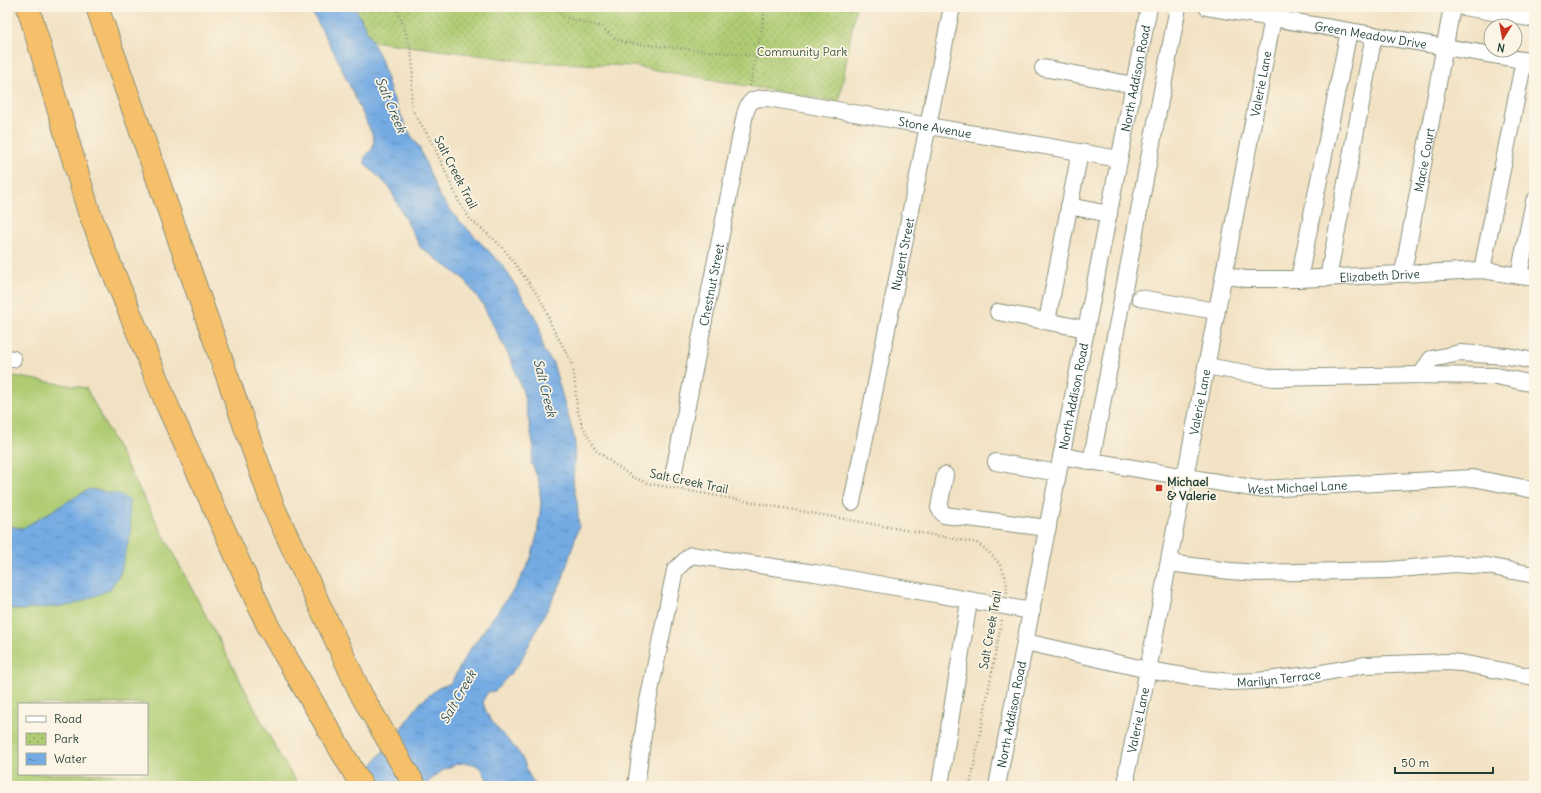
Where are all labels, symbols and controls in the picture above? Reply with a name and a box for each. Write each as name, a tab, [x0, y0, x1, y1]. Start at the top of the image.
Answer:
street label: Green Meadow Drive	[1314, 18, 1428, 51]
north arrow	[1483, 18, 1523, 58]
street label: North Addison Road	[1117, 24, 1153, 133]
text: N	[1496, 40, 1506, 55]
park label: Community Park	[757, 44, 847, 59]
street label: Valerie Lane	[1247, 50, 1274, 118]
water label: Salt Creek	[372, 74, 411, 137]
street label: Stone Avenue	[897, 113, 973, 141]
street label: Macie Court	[1411, 127, 1437, 193]
street label: Salt Creek Trail	[431, 133, 481, 211]
street label: Nugent Street	[887, 216, 917, 292]
street label: Chestnut Street	[696, 242, 727, 327]
street label: Elizabeth Drive	[1339, 266, 1420, 285]
street label: North Addison Road	[1055, 342, 1091, 451]
water label: Salt Creek	[530, 357, 561, 420]
street label: Valerie Lane	[1186, 368, 1213, 436]
street label: Salt Creek Trail	[648, 465, 730, 497]
place label: Michael & Valerie	[1167, 474, 1217, 503]
street label: West Michael Lane	[1246, 477, 1348, 497]
marker: Michael & Valerie	[1154, 483, 1164, 493]
street label: Salt Creek Trail	[976, 589, 1004, 671]
street label: North Addison Road	[993, 660, 1029, 769]
water label: Salt Creek	[436, 666, 481, 727]
street label: Marilyn Terrace	[1237, 666, 1322, 689]
street label: Valerie Lane	[1123, 686, 1152, 754]
legend	[18, 703, 148, 775]
text: Road	[54, 711, 82, 726]
text: Park	[54, 731, 79, 746]
scale bar	[1395, 749, 1493, 775]
text: Water	[54, 751, 87, 766]
text: 50 m	[1401, 755, 1430, 770]

